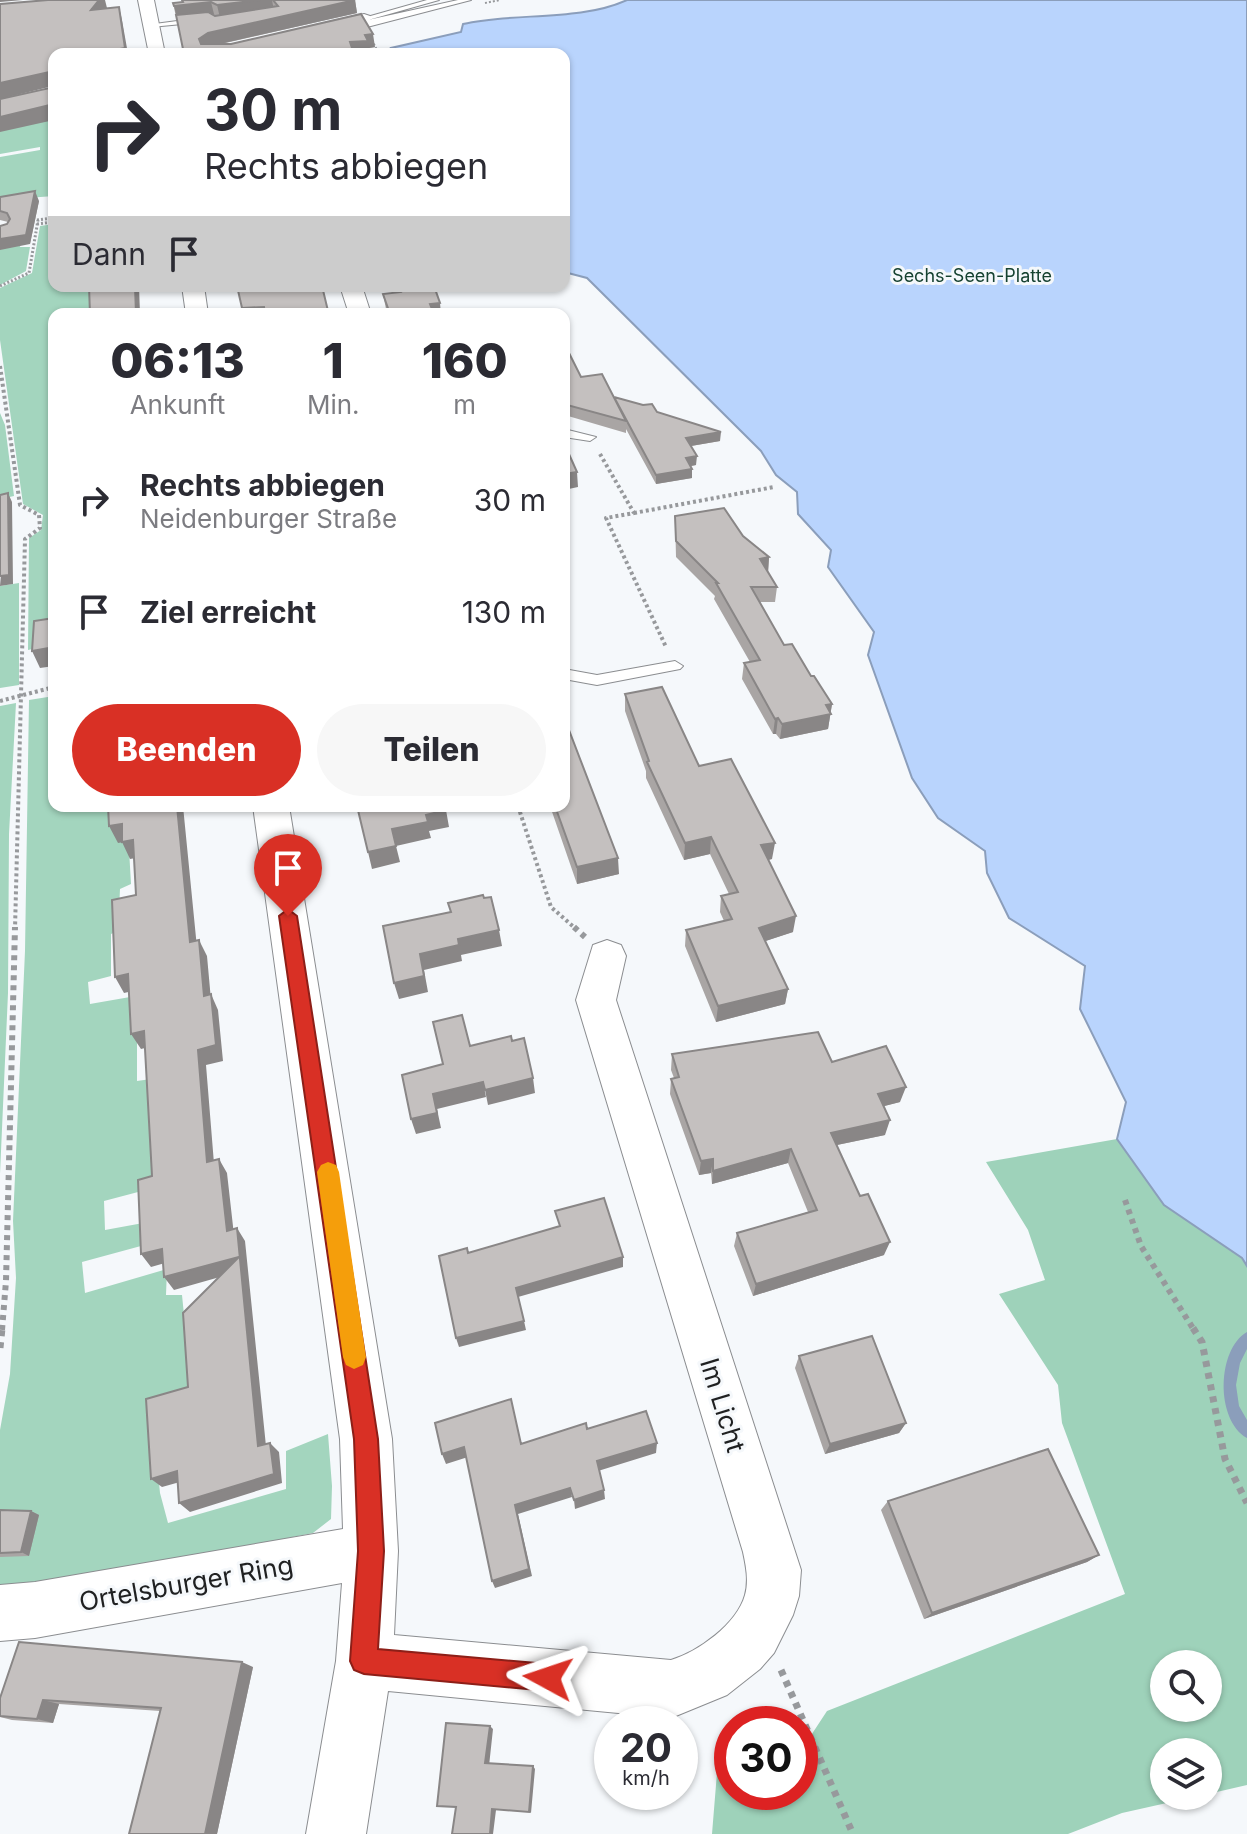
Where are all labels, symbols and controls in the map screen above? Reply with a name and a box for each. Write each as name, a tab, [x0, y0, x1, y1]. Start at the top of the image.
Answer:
text: 30 m	[204, 76, 342, 144]
icon: right	[72, 80, 176, 184]
text: Rechts abbiegen	[204, 144, 488, 188]
icon: arrive	[162, 232, 206, 276]
text: Dann	[72, 236, 146, 272]
park label: Sechs-Seen-Platte	[892, 265, 1052, 286]
text: 06:13	[110, 331, 245, 390]
text: 1	[323, 331, 344, 390]
text: 160	[422, 331, 508, 390]
text: Ankunft	[130, 389, 225, 420]
text: Min.	[307, 389, 360, 420]
text: m	[453, 389, 476, 420]
text: Rechts abbiegen	[140, 467, 385, 503]
icon: right	[72, 478, 116, 522]
text: 30 m	[474, 482, 546, 518]
text: Neidenburger Straße	[140, 503, 397, 534]
icon: arrive	[72, 590, 116, 634]
text: Ziel erreicht	[140, 594, 316, 630]
text: 130 m	[462, 594, 546, 630]
button: Beenden	[72, 704, 301, 796]
button: Teilen	[317, 704, 546, 796]
pin	[254, 834, 322, 916]
icon: arrive	[266, 846, 310, 890]
street label: Im Licht	[694, 1354, 752, 1456]
street label: Ortelsburger Ring	[77, 1549, 295, 1617]
position arrow	[506, 1636, 590, 1720]
map controls	[1150, 1650, 1222, 1810]
button: search	[1150, 1650, 1222, 1722]
speed limit sign: 30	[714, 1706, 818, 1810]
text: 20	[620, 1723, 672, 1772]
button: layers	[1150, 1738, 1222, 1810]
text: km/h	[622, 1766, 670, 1790]

